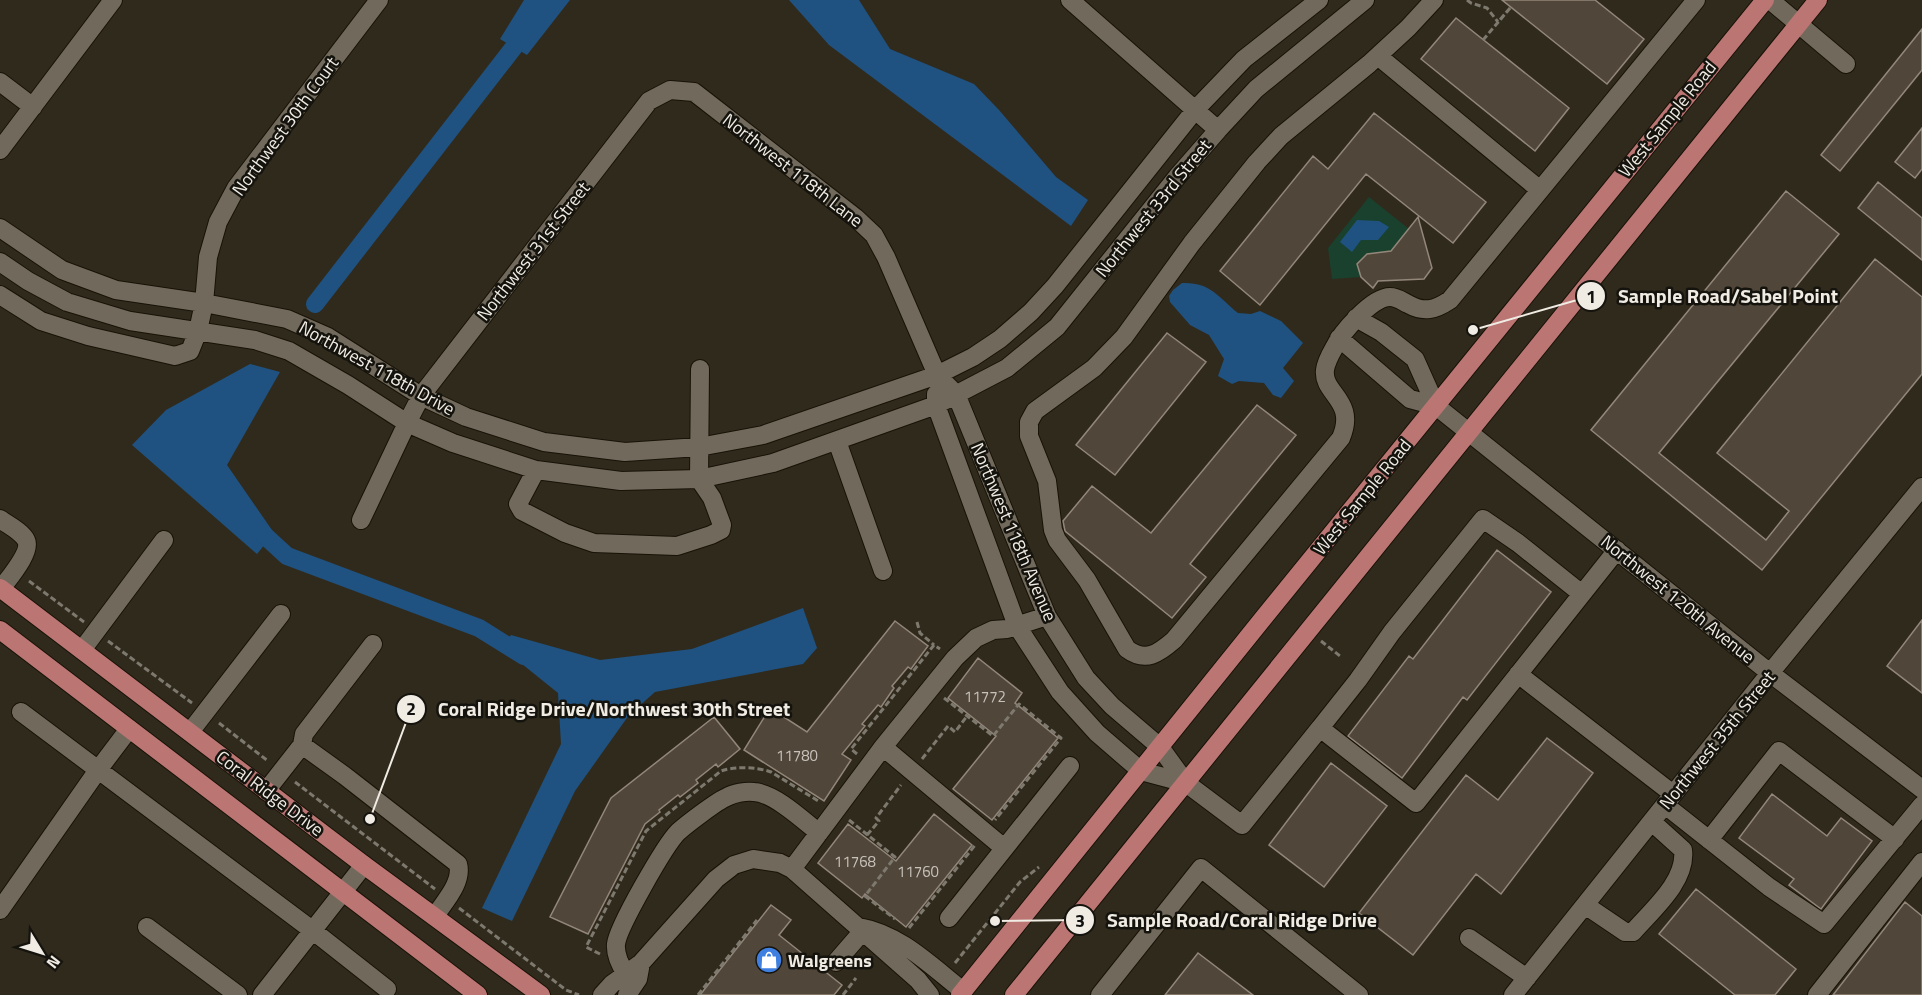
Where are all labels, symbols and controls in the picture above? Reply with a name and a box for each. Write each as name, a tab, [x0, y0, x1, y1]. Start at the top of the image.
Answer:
street label: Northwest 30th Court	[225, 50, 345, 201]
street label: West Sample Road	[1612, 55, 1722, 183]
street label: Northwest 118th Lane	[717, 107, 869, 233]
street label: Northwest 33rd Street	[1089, 132, 1218, 283]
street label: Northwest 31st Street	[470, 175, 596, 326]
callout: Sample Road/Sabel Point	[1576, 277, 1850, 315]
text: Sample Road/Sabel Point	[1618, 280, 1838, 311]
text: 1	[1586, 283, 1596, 310]
street label: Northwest 118th Drive	[294, 314, 460, 422]
street label: West Sample Road	[1307, 433, 1417, 561]
street label: Northwest 118th Avenue	[964, 439, 1064, 625]
street label: Northwest 120th Avenue	[1595, 528, 1761, 670]
street label: Northwest 35th Street	[1653, 664, 1782, 815]
house number: 11772	[964, 685, 1006, 708]
callout: Coral Ridge Drive/Northwest 30th Street	[396, 690, 802, 728]
text: Coral Ridge Drive/Northwest 30th Street	[438, 693, 790, 724]
text: 2	[406, 695, 416, 722]
street label: Coral Ridge Drive	[210, 743, 330, 843]
house number: 11780	[776, 744, 818, 767]
house number: 11768	[834, 850, 876, 873]
house number: 11760	[897, 860, 939, 883]
callout: Sample Road/Coral Ridge Drive	[1065, 901, 1389, 939]
text: Sample Road/Coral Ridge Drive	[1107, 904, 1377, 935]
text: 3	[1075, 907, 1085, 934]
north arrow	[12, 923, 72, 983]
shop icon: Walgreens	[754, 945, 784, 975]
place label: Walgreens	[788, 947, 872, 974]
text: N	[41, 950, 67, 974]

